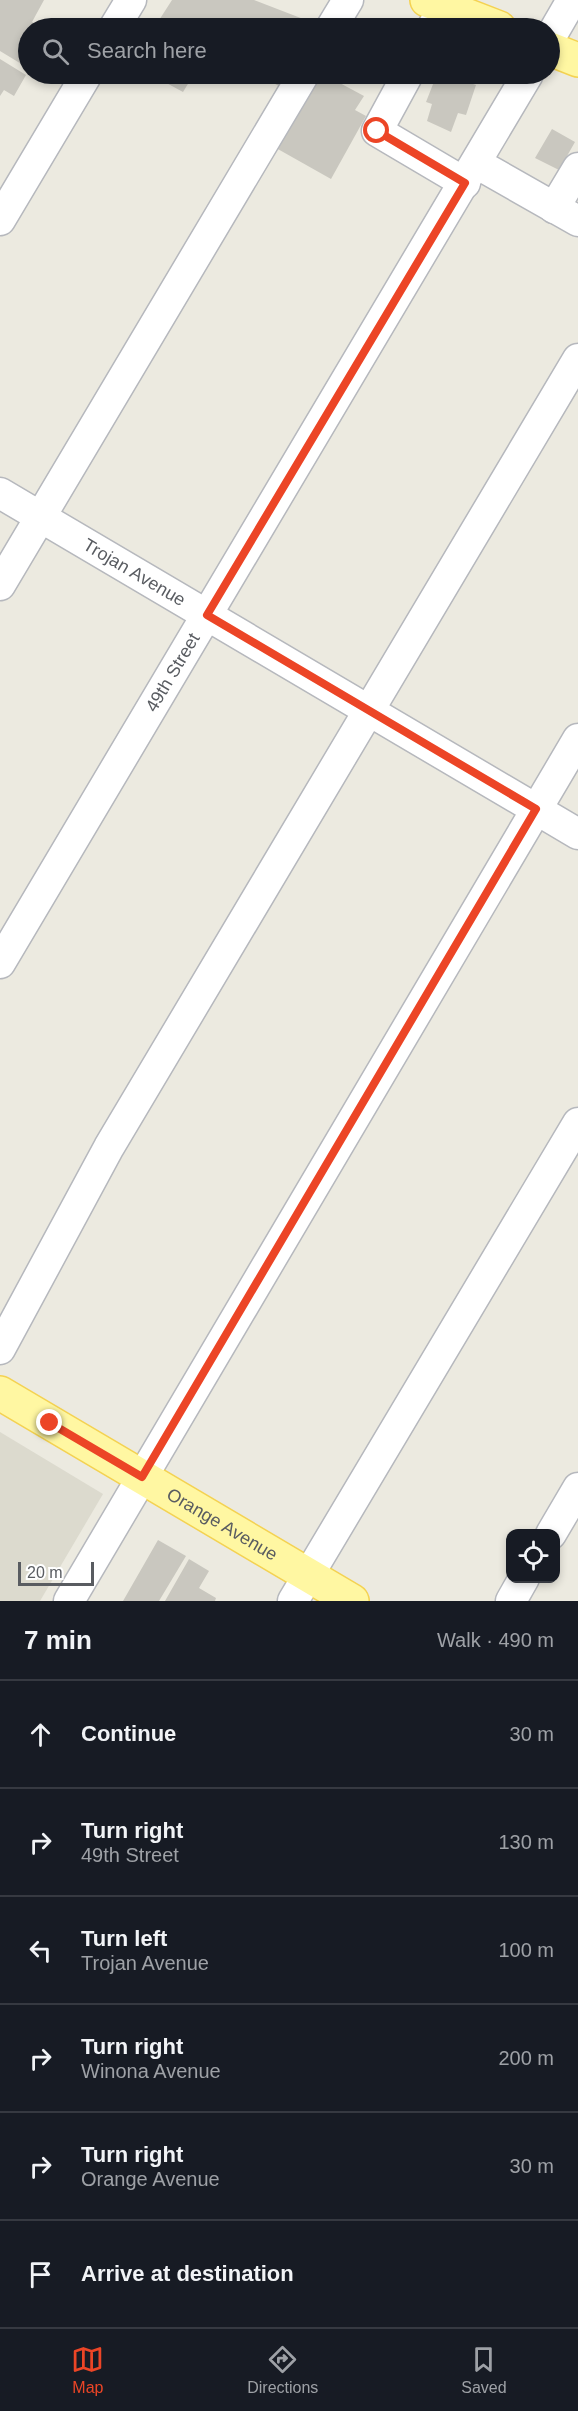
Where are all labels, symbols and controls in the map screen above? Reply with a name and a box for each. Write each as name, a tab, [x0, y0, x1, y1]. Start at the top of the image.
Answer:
search box	[18, 18, 560, 84]
icon: search	[39, 35, 72, 68]
text: Search here	[87, 38, 207, 63]
route start	[363, 117, 389, 143]
street label: Trojan Avenue	[80, 534, 189, 610]
street label: 49th Street	[141, 629, 204, 715]
route end	[36, 1409, 62, 1435]
street label: Orange Avenue	[163, 1484, 281, 1565]
map controls	[506, 1529, 560, 1583]
button: locate	[506, 1529, 560, 1583]
scale bar	[18, 1559, 94, 1586]
text: 20 m	[27, 1564, 63, 1581]
text: 7 min	[24, 1625, 92, 1655]
text: Walk · 490 m	[437, 1629, 554, 1651]
icon: ahead	[24, 1718, 57, 1751]
text: Continue	[81, 1721, 176, 1746]
text: 30 m	[510, 1723, 554, 1745]
text: Turn right	[81, 1818, 183, 1843]
icon: right	[24, 1826, 57, 1859]
text: 130 m	[498, 1831, 554, 1853]
text: 49th Street	[81, 1844, 179, 1866]
text: Turn left	[81, 1926, 167, 1951]
icon: left	[24, 1934, 57, 1967]
text: 100 m	[498, 1939, 554, 1961]
text: Trojan Avenue	[81, 1952, 209, 1974]
text: Turn right	[81, 2034, 183, 2059]
icon: right	[24, 2042, 57, 2075]
text: 200 m	[498, 2047, 554, 2069]
text: Winona Avenue	[81, 2060, 221, 2082]
text: Turn right	[81, 2142, 183, 2167]
icon: right	[24, 2150, 57, 2183]
text: 30 m	[510, 2155, 554, 2177]
text: Orange Avenue	[81, 2168, 220, 2190]
icon: arrive	[24, 2258, 57, 2291]
text: Arrive at destination	[81, 2261, 294, 2286]
tab: Map	[71, 2343, 104, 2397]
tab: Directions	[247, 2343, 318, 2397]
tab: Saved	[461, 2343, 507, 2397]

